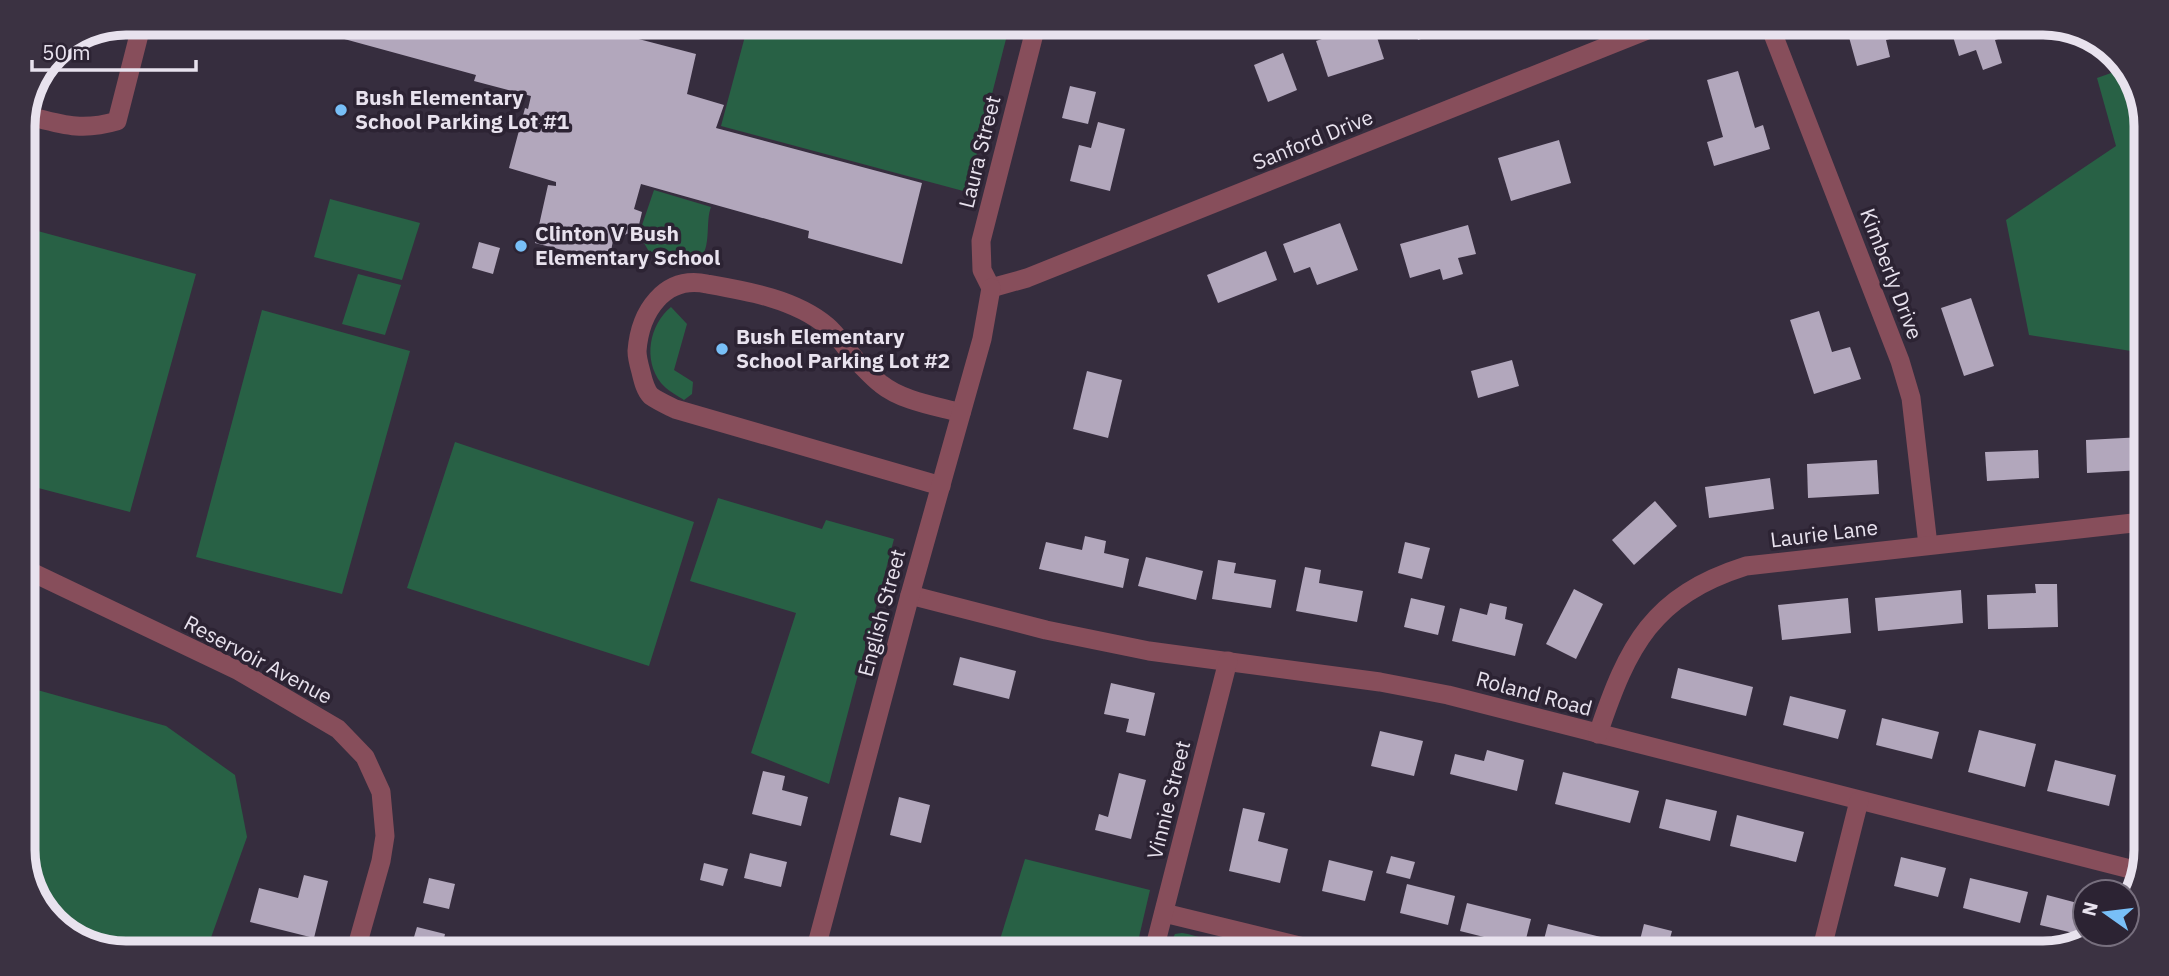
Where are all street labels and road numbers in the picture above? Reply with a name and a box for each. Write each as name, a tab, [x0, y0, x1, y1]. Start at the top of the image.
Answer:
street label: Laura Street	[952, 93, 1007, 211]
street label: Sanford Drive	[1248, 102, 1377, 176]
street label: Kimberly Drive	[1854, 204, 1930, 343]
street label: Laurie Lane	[1768, 513, 1879, 554]
street label: English Street	[851, 546, 912, 680]
street label: Reservoir Avenue	[179, 608, 338, 710]
street label: Roland Road	[1473, 664, 1595, 722]
street label: Vinnie Street	[1140, 738, 1196, 862]

